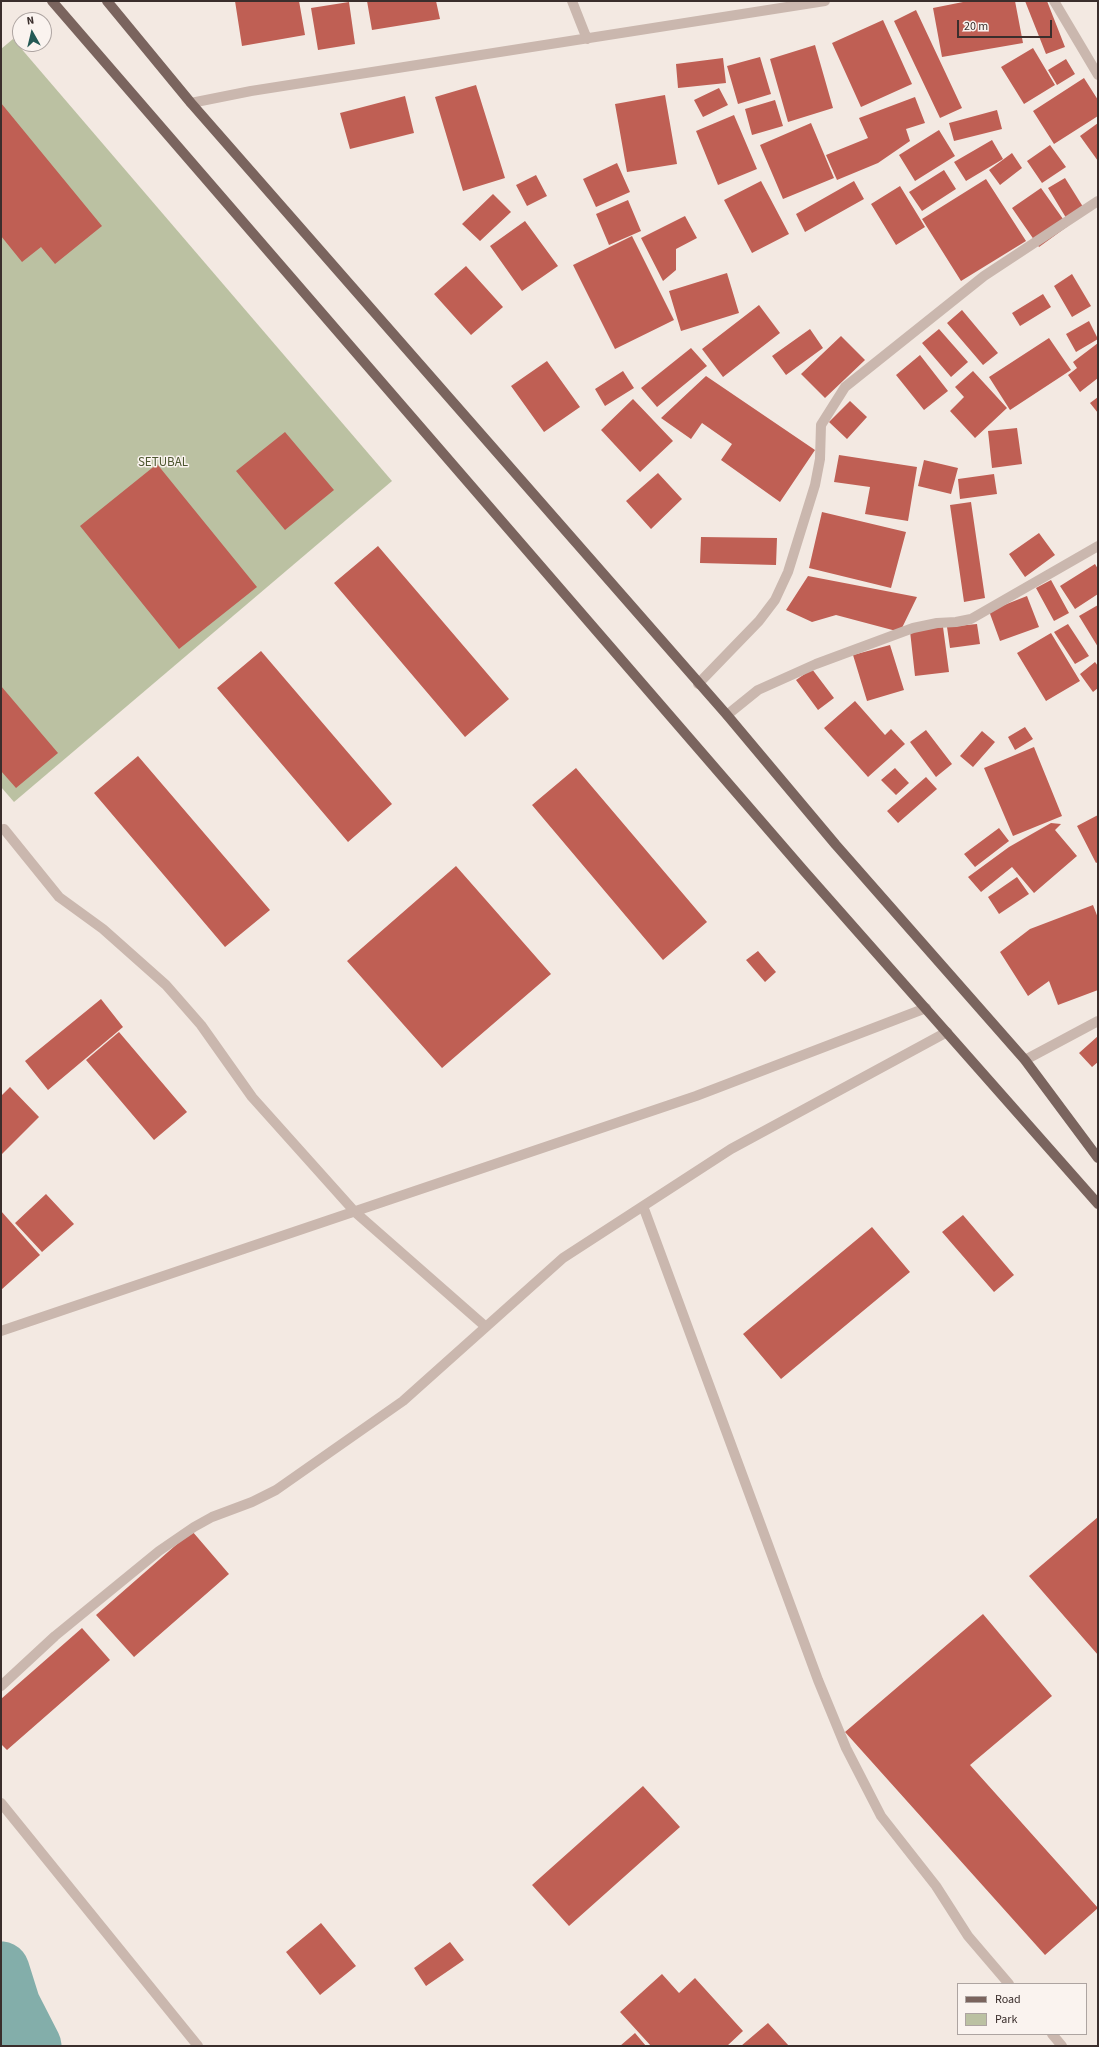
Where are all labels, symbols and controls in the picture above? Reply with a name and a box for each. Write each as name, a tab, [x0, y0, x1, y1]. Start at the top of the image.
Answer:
north arrow	[12, 12, 52, 52]
scale bar	[959, 12, 1054, 38]
text: N	[26, 13, 35, 29]
text: 20 m	[964, 18, 988, 35]
park label: SETUBAL	[138, 455, 188, 471]
legend	[957, 1983, 1087, 2035]
text: Road	[995, 1991, 1021, 2008]
text: Park	[995, 2011, 1017, 2028]

